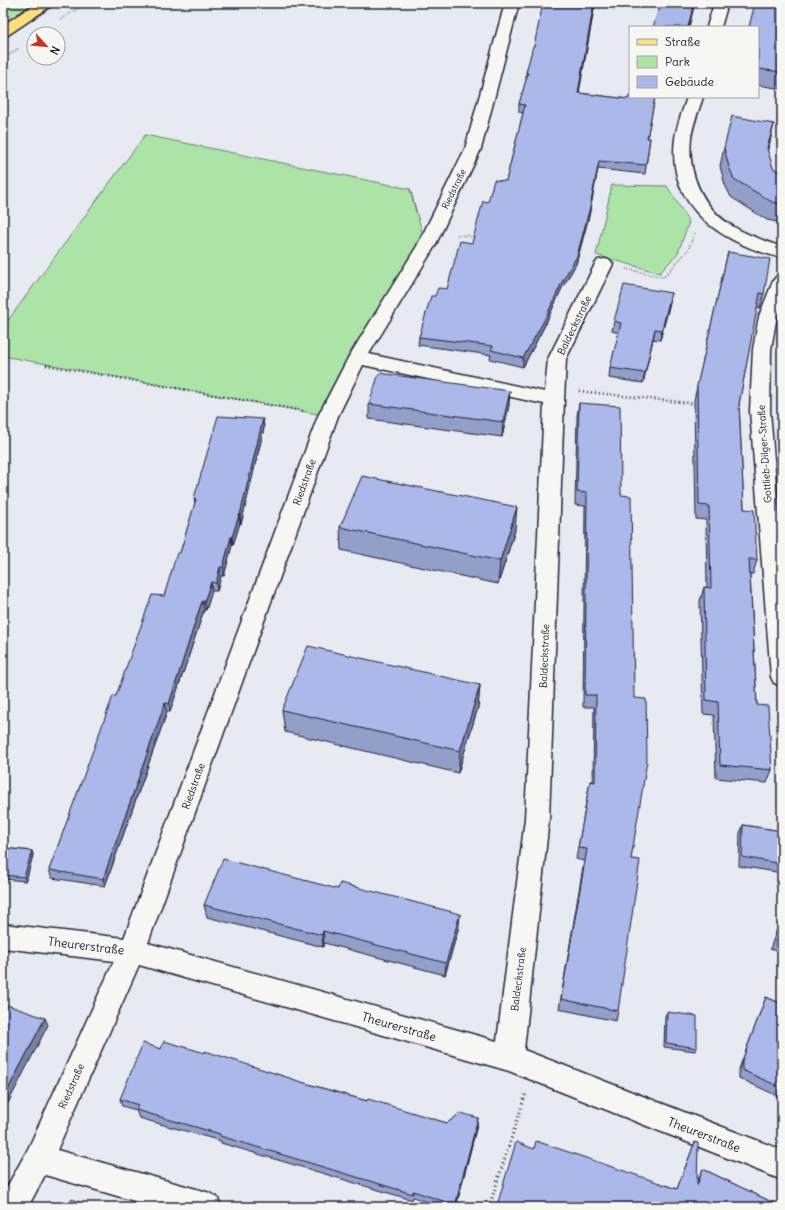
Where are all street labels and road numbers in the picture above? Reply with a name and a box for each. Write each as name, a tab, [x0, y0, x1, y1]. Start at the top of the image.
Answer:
street label: Riedstraße	[439, 167, 468, 211]
street label: Baldeckstraße	[555, 293, 594, 357]
street label: Gottlieb-Dilger-Straße	[755, 404, 774, 504]
street label: Riedstraße	[290, 457, 319, 507]
street label: Baldeckstraße	[537, 624, 552, 688]
street label: Riedstraße	[179, 761, 208, 811]
street label: Theurerstraße	[47, 933, 125, 958]
street label: Baldeckstraße	[508, 946, 529, 1012]
street label: Theurerstraße	[360, 1009, 438, 1044]
street label: Riedstraße	[56, 1061, 87, 1111]
street label: Theurerstraße	[666, 1114, 743, 1155]

